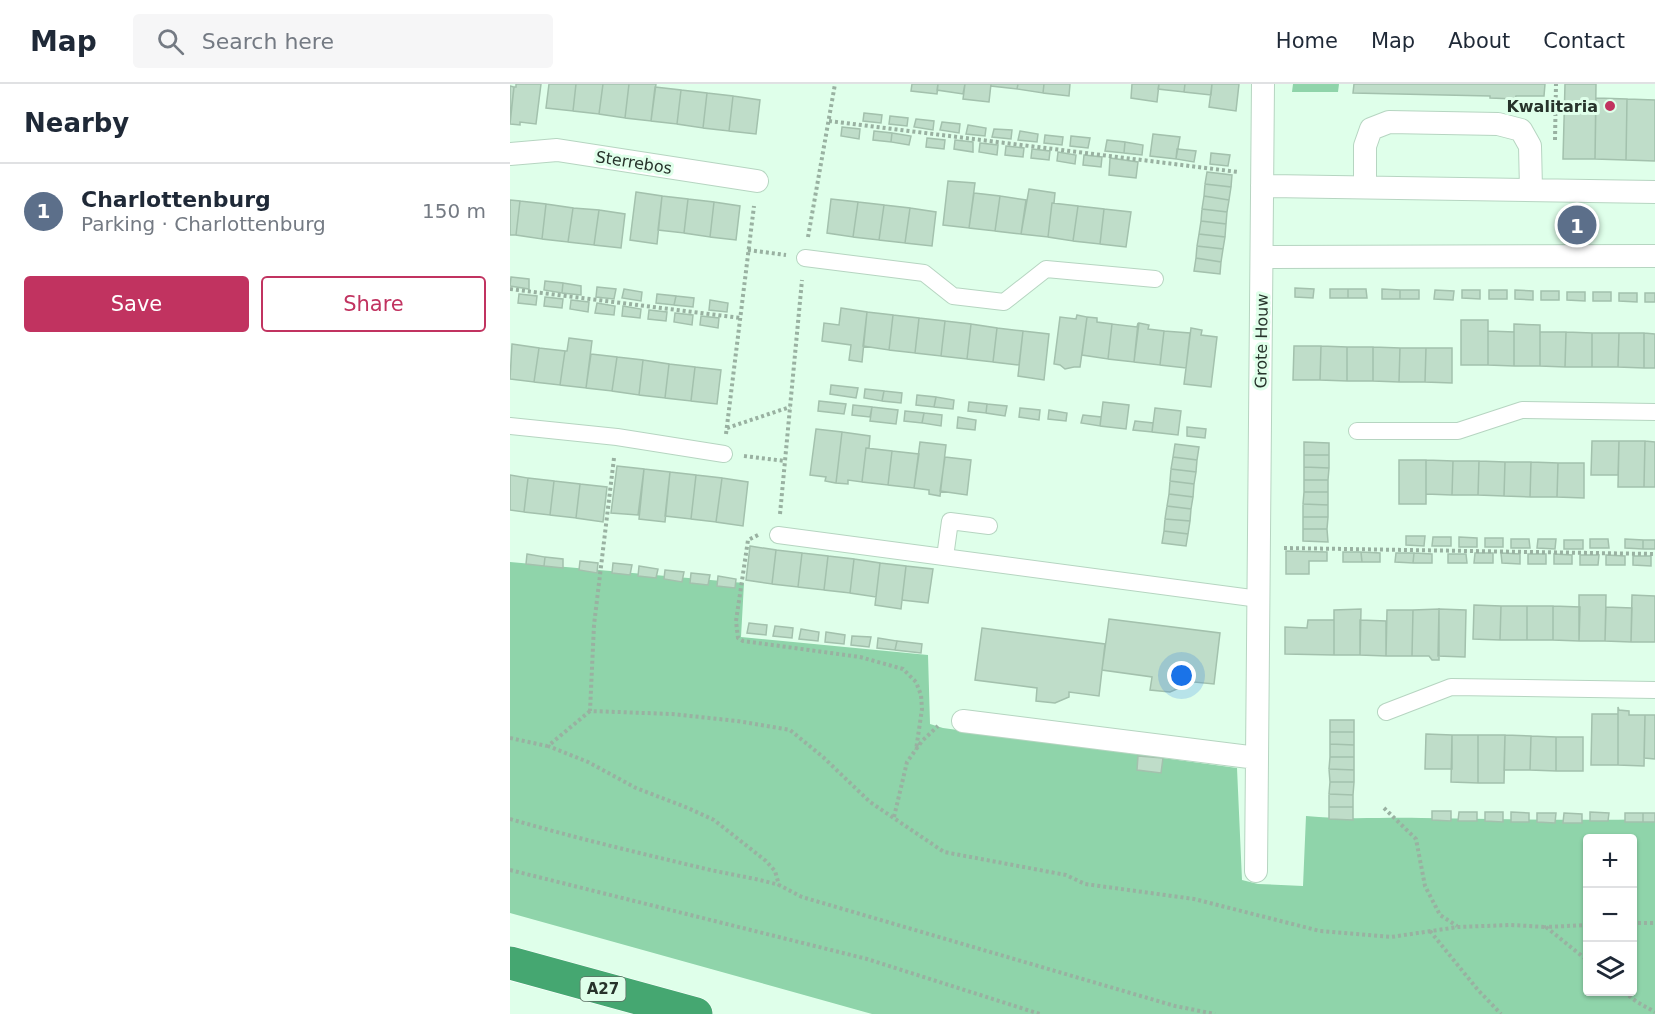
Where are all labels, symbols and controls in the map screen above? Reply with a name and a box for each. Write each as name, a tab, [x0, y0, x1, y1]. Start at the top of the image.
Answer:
search box	[133, 14, 553, 68]
text: Map	[30, 25, 97, 58]
icon: search	[154, 25, 187, 58]
text: Search here	[202, 29, 334, 54]
text: Home	[1276, 29, 1338, 53]
text: Map	[1371, 29, 1415, 53]
text: About	[1448, 29, 1510, 53]
text: Contact	[1543, 29, 1625, 53]
place label: Kwalitaria	[1506, 97, 1598, 116]
marker: Kwalitaria	[1603, 99, 1617, 113]
text: Nearby	[24, 108, 129, 138]
street label: Sterrebos	[594, 147, 673, 178]
text: Charlottenburg	[81, 187, 271, 212]
text: 1	[37, 199, 50, 223]
text: 150 m	[422, 199, 486, 223]
pin: 1	[1558, 202, 1596, 248]
text: Parking · Charlottenburg	[81, 212, 326, 236]
button: Save	[24, 276, 249, 332]
button: Share	[261, 276, 486, 332]
street label: Grote Houw	[1251, 294, 1272, 389]
your location	[1167, 661, 1196, 690]
map controls	[1583, 834, 1637, 996]
button: +	[1583, 834, 1637, 888]
button: −	[1583, 888, 1637, 942]
button: layers	[1583, 942, 1637, 996]
road number: A27	[580, 977, 626, 1001]

